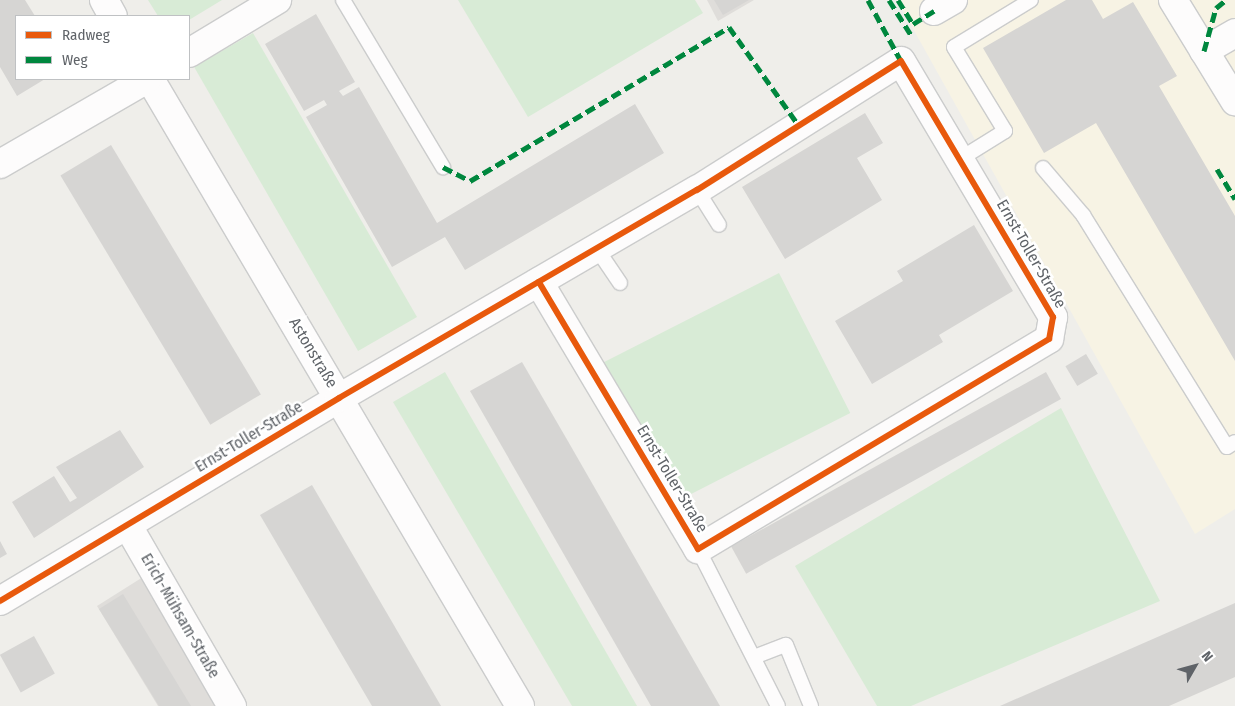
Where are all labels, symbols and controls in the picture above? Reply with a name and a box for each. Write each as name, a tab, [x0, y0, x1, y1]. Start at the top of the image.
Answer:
legend	[15, 15, 190, 80]
text: Radweg	[62, 26, 110, 44]
text: Weg	[62, 51, 88, 69]
street label: Ernst-Toller-Straße	[992, 196, 1070, 312]
street label: Astonstraße	[285, 314, 341, 392]
street label: Ernst-Toller-Straße	[192, 397, 306, 477]
street label: Ernst-Toller-Straße	[632, 422, 712, 536]
street label: Erich-Mühsam-Straße	[136, 550, 224, 682]
north arrow	[1170, 641, 1220, 691]
text: N	[1198, 648, 1216, 665]

